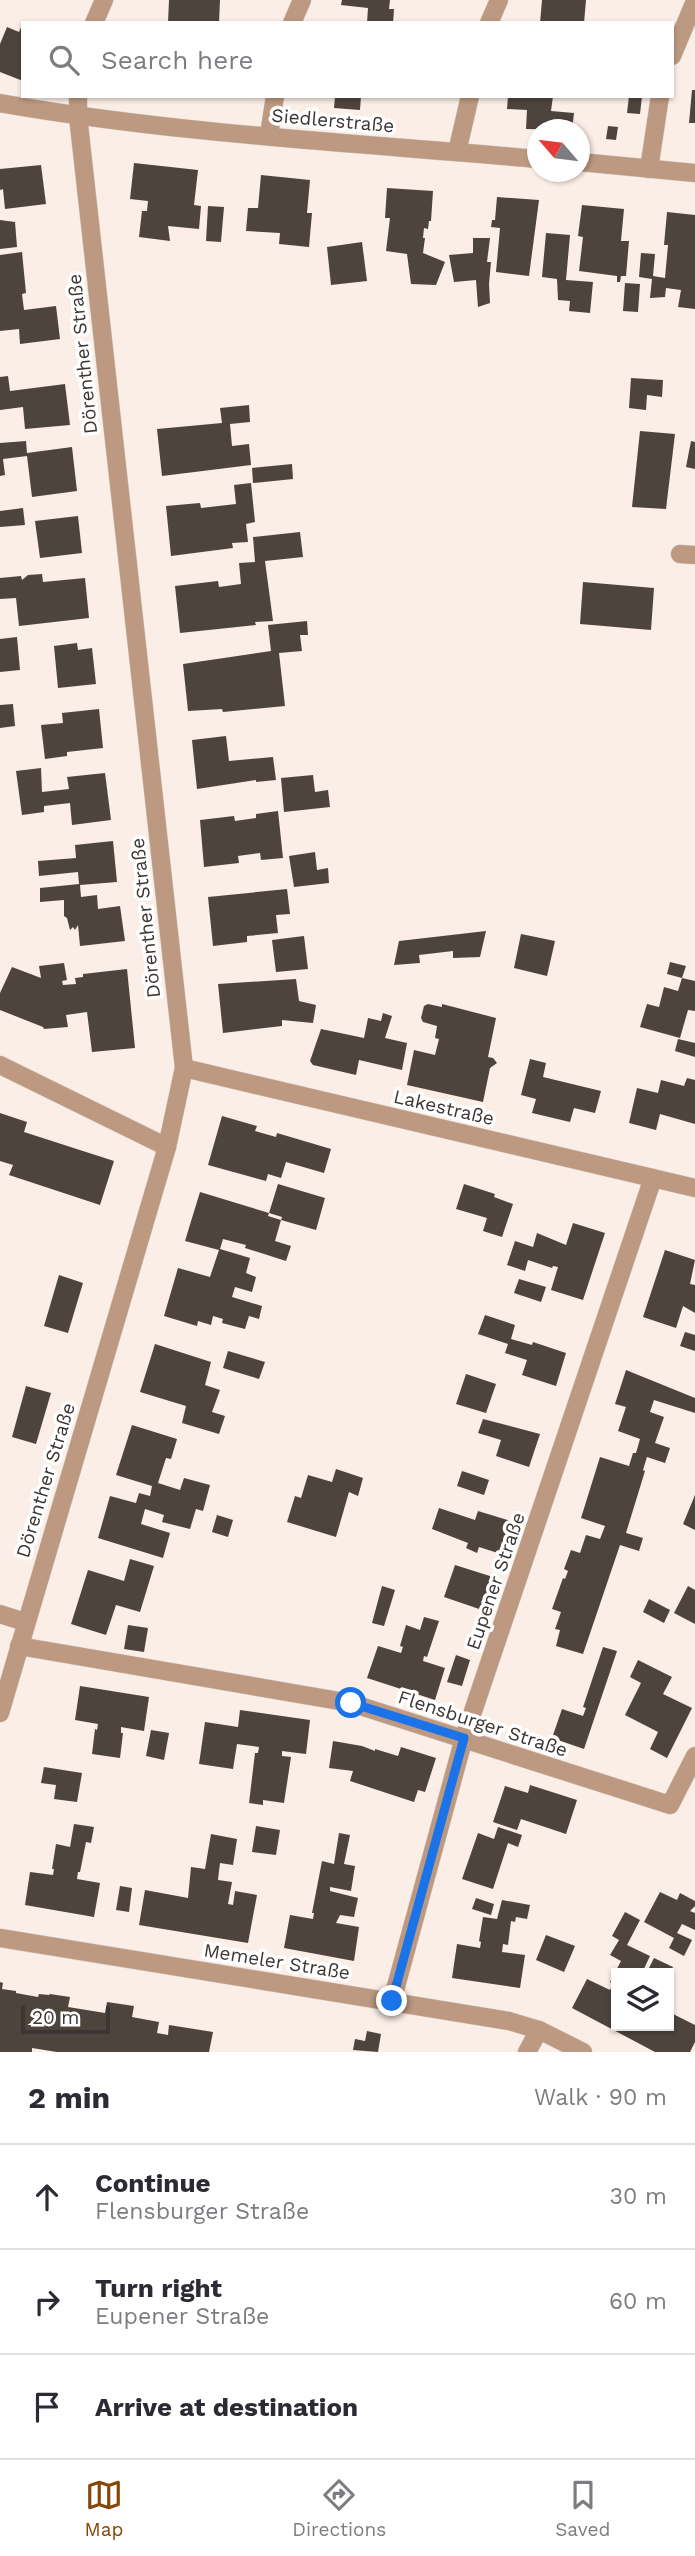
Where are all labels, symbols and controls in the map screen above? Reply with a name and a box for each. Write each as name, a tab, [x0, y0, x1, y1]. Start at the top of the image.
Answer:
search box	[21, 21, 674, 98]
icon: search	[45, 41, 83, 79]
text: Search here	[101, 45, 253, 75]
street label: Siedlerstraße	[271, 104, 395, 137]
north arrow	[527, 119, 590, 182]
street label: Dörenther Straße	[63, 273, 102, 435]
street label: Dörenther Straße	[126, 837, 165, 999]
street label: Lakestraße	[391, 1085, 496, 1130]
street label: Dörenther Straße	[11, 1400, 80, 1560]
street label: Eupener Straße	[461, 1509, 530, 1653]
street label: Flensburger Straße	[395, 1685, 571, 1762]
route start	[335, 1687, 366, 1718]
street label: Memeler Straße	[202, 1939, 352, 1984]
map controls	[611, 1968, 674, 2031]
button: layers	[611, 1968, 674, 2031]
route end	[376, 1985, 407, 2016]
scale bar	[21, 2003, 110, 2035]
text: 20 m	[32, 2006, 79, 2029]
text: 2 min	[28, 2080, 110, 2115]
text: Walk · 90 m	[534, 2084, 667, 2111]
text: Continue	[95, 2168, 211, 2198]
icon: ahead	[28, 2178, 66, 2216]
text: 30 m	[610, 2183, 667, 2210]
text: Flensburger Straße	[95, 2198, 309, 2225]
text: Turn right	[95, 2273, 222, 2303]
icon: right	[28, 2283, 66, 2321]
text: 60 m	[609, 2288, 667, 2315]
text: Eupener Straße	[95, 2303, 269, 2330]
icon: arrive	[28, 2388, 66, 2426]
text: Arrive at destination	[95, 2392, 358, 2422]
tab: Map	[85, 2476, 123, 2541]
tab: Directions	[292, 2476, 386, 2541]
tab: Saved	[555, 2476, 610, 2541]

